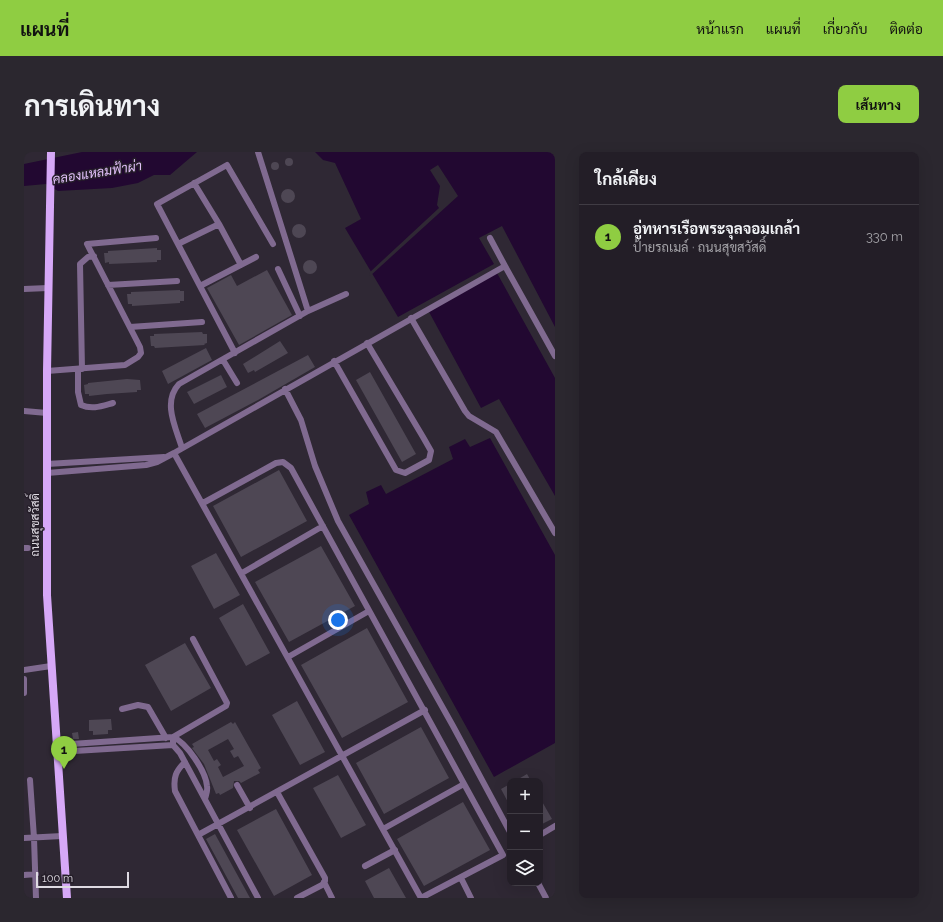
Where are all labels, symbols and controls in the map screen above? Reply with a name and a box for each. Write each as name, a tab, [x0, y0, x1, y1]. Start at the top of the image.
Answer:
text: แผนที่	[20, 18, 69, 40]
text: หน้าแรก	[696, 21, 744, 37]
text: แผนที่	[766, 21, 801, 37]
text: เกี่ยวกับ	[823, 21, 867, 37]
text: ติดต่อ	[889, 21, 923, 37]
button: เส้นทาง	[838, 85, 919, 123]
text: การเดินทาง	[24, 90, 160, 123]
water label: คลองแหลมฟ้าผ่า	[51, 157, 143, 187]
text: ใกล้เคียง	[595, 169, 657, 189]
text: อู่ทหารเรือพระจุลจอมเกล้า	[633, 220, 800, 238]
text: 1	[605, 229, 611, 244]
text: 330 m	[866, 229, 903, 244]
text: ป้ายรถเมล์ · ถนนสุขสวัสดิ์	[633, 240, 767, 255]
street label: ถนนสุขสวัสดิ์	[24, 493, 44, 557]
your location	[328, 610, 348, 630]
pin: 1	[51, 736, 77, 769]
map controls	[507, 778, 543, 886]
button: +	[507, 778, 543, 814]
button: −	[507, 814, 543, 850]
button: layers	[507, 850, 543, 886]
scale bar	[36, 870, 129, 889]
text: 100 m	[42, 872, 73, 885]

